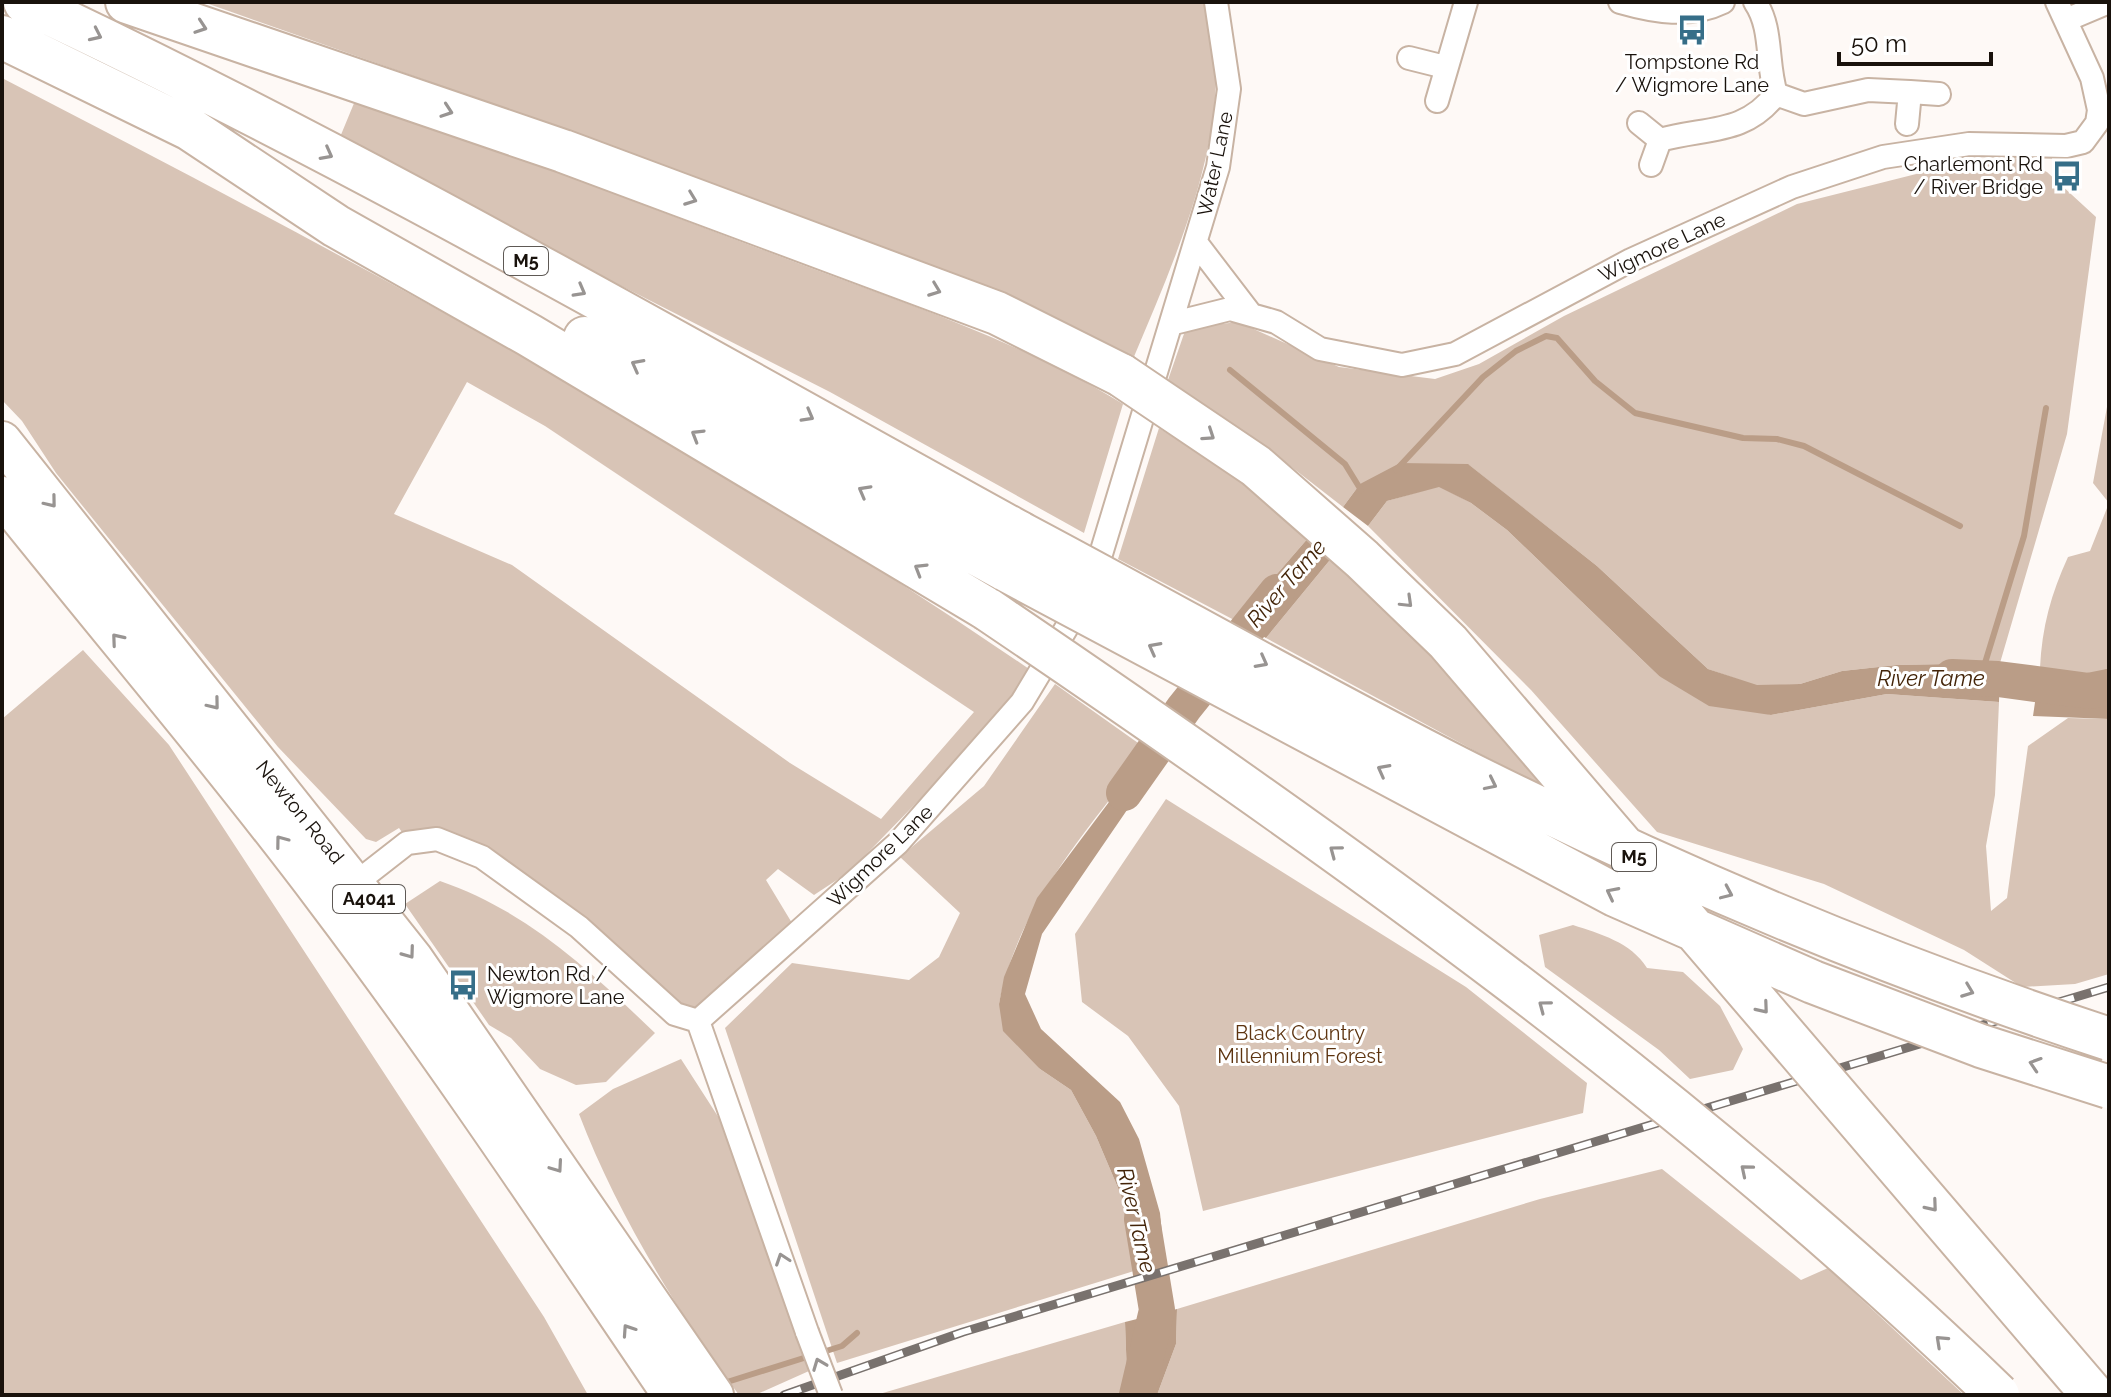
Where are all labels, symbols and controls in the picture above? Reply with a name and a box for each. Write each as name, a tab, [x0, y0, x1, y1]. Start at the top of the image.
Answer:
bus stop icon: Tompstone Rd / Wigmore Lane	[1675, 13, 1709, 47]
scale bar	[1839, 16, 1991, 66]
one-way arrow	[193, 18, 207, 34]
one-way arrow	[87, 25, 102, 41]
text: 50 m	[1851, 29, 1907, 58]
place label: Tompstone Rd / Wigmore Lane	[1615, 50, 1769, 97]
one-way arrow	[439, 101, 453, 117]
street label: Water Lane	[1192, 109, 1238, 219]
one-way arrow	[319, 144, 333, 159]
place label: Charlemont Rd / River Bridge	[1904, 152, 2043, 199]
bus stop icon: Charlemont Rd / River Bridge	[2050, 159, 2084, 193]
one-way arrow	[684, 189, 698, 206]
street label: Wigmore Lane	[1595, 207, 1730, 287]
road number: M5	[504, 247, 548, 275]
one-way arrow	[927, 280, 941, 297]
one-way arrow	[572, 281, 587, 296]
one-way arrow	[630, 360, 645, 375]
one-way arrow	[799, 406, 814, 422]
one-way arrow	[1200, 425, 1214, 440]
one-way arrow	[691, 430, 706, 445]
one-way arrow	[859, 485, 873, 501]
one-way arrow	[41, 493, 56, 507]
water label: River Tame	[1241, 534, 1331, 632]
one-way arrow	[914, 563, 929, 579]
one-way arrow	[1398, 593, 1412, 607]
one-way arrow	[112, 634, 127, 649]
one-way arrow	[1147, 642, 1162, 657]
one-way arrow	[1253, 652, 1268, 668]
water label: River Tame	[1877, 665, 1985, 691]
one-way arrow	[204, 695, 219, 709]
street label: Newton Road	[251, 755, 349, 869]
one-way arrow	[1377, 764, 1392, 779]
one-way arrow	[1483, 774, 1498, 790]
street label: Wigmore Lane	[822, 799, 938, 912]
one-way arrow	[277, 835, 291, 850]
road number: M5	[1612, 843, 1656, 871]
one-way arrow	[1330, 846, 1344, 861]
one-way arrow	[1719, 883, 1734, 899]
road number: A4041	[333, 885, 405, 913]
one-way arrow	[1606, 887, 1621, 903]
one-way arrow	[400, 944, 414, 958]
place label: Newton Rd / Wigmore Lane	[487, 962, 625, 1009]
bus stop icon: Newton Rd / Wigmore Lane	[446, 968, 480, 1002]
one-way arrow	[1960, 981, 1974, 998]
one-way arrow	[1753, 998, 1768, 1013]
one-way arrow	[1538, 1001, 1553, 1015]
park label: Black Country Millennium Forest	[1217, 1021, 1383, 1068]
one-way arrow	[2028, 1057, 2042, 1073]
one-way arrow	[547, 1158, 562, 1172]
water label: River Tame	[1112, 1165, 1162, 1276]
one-way arrow	[1740, 1165, 1755, 1180]
one-way arrow	[1922, 1196, 1937, 1211]
one-way arrow	[775, 1252, 791, 1266]
one-way arrow	[623, 1325, 638, 1339]
one-way arrow	[1936, 1336, 1951, 1350]
one-way arrow	[812, 1358, 829, 1372]

